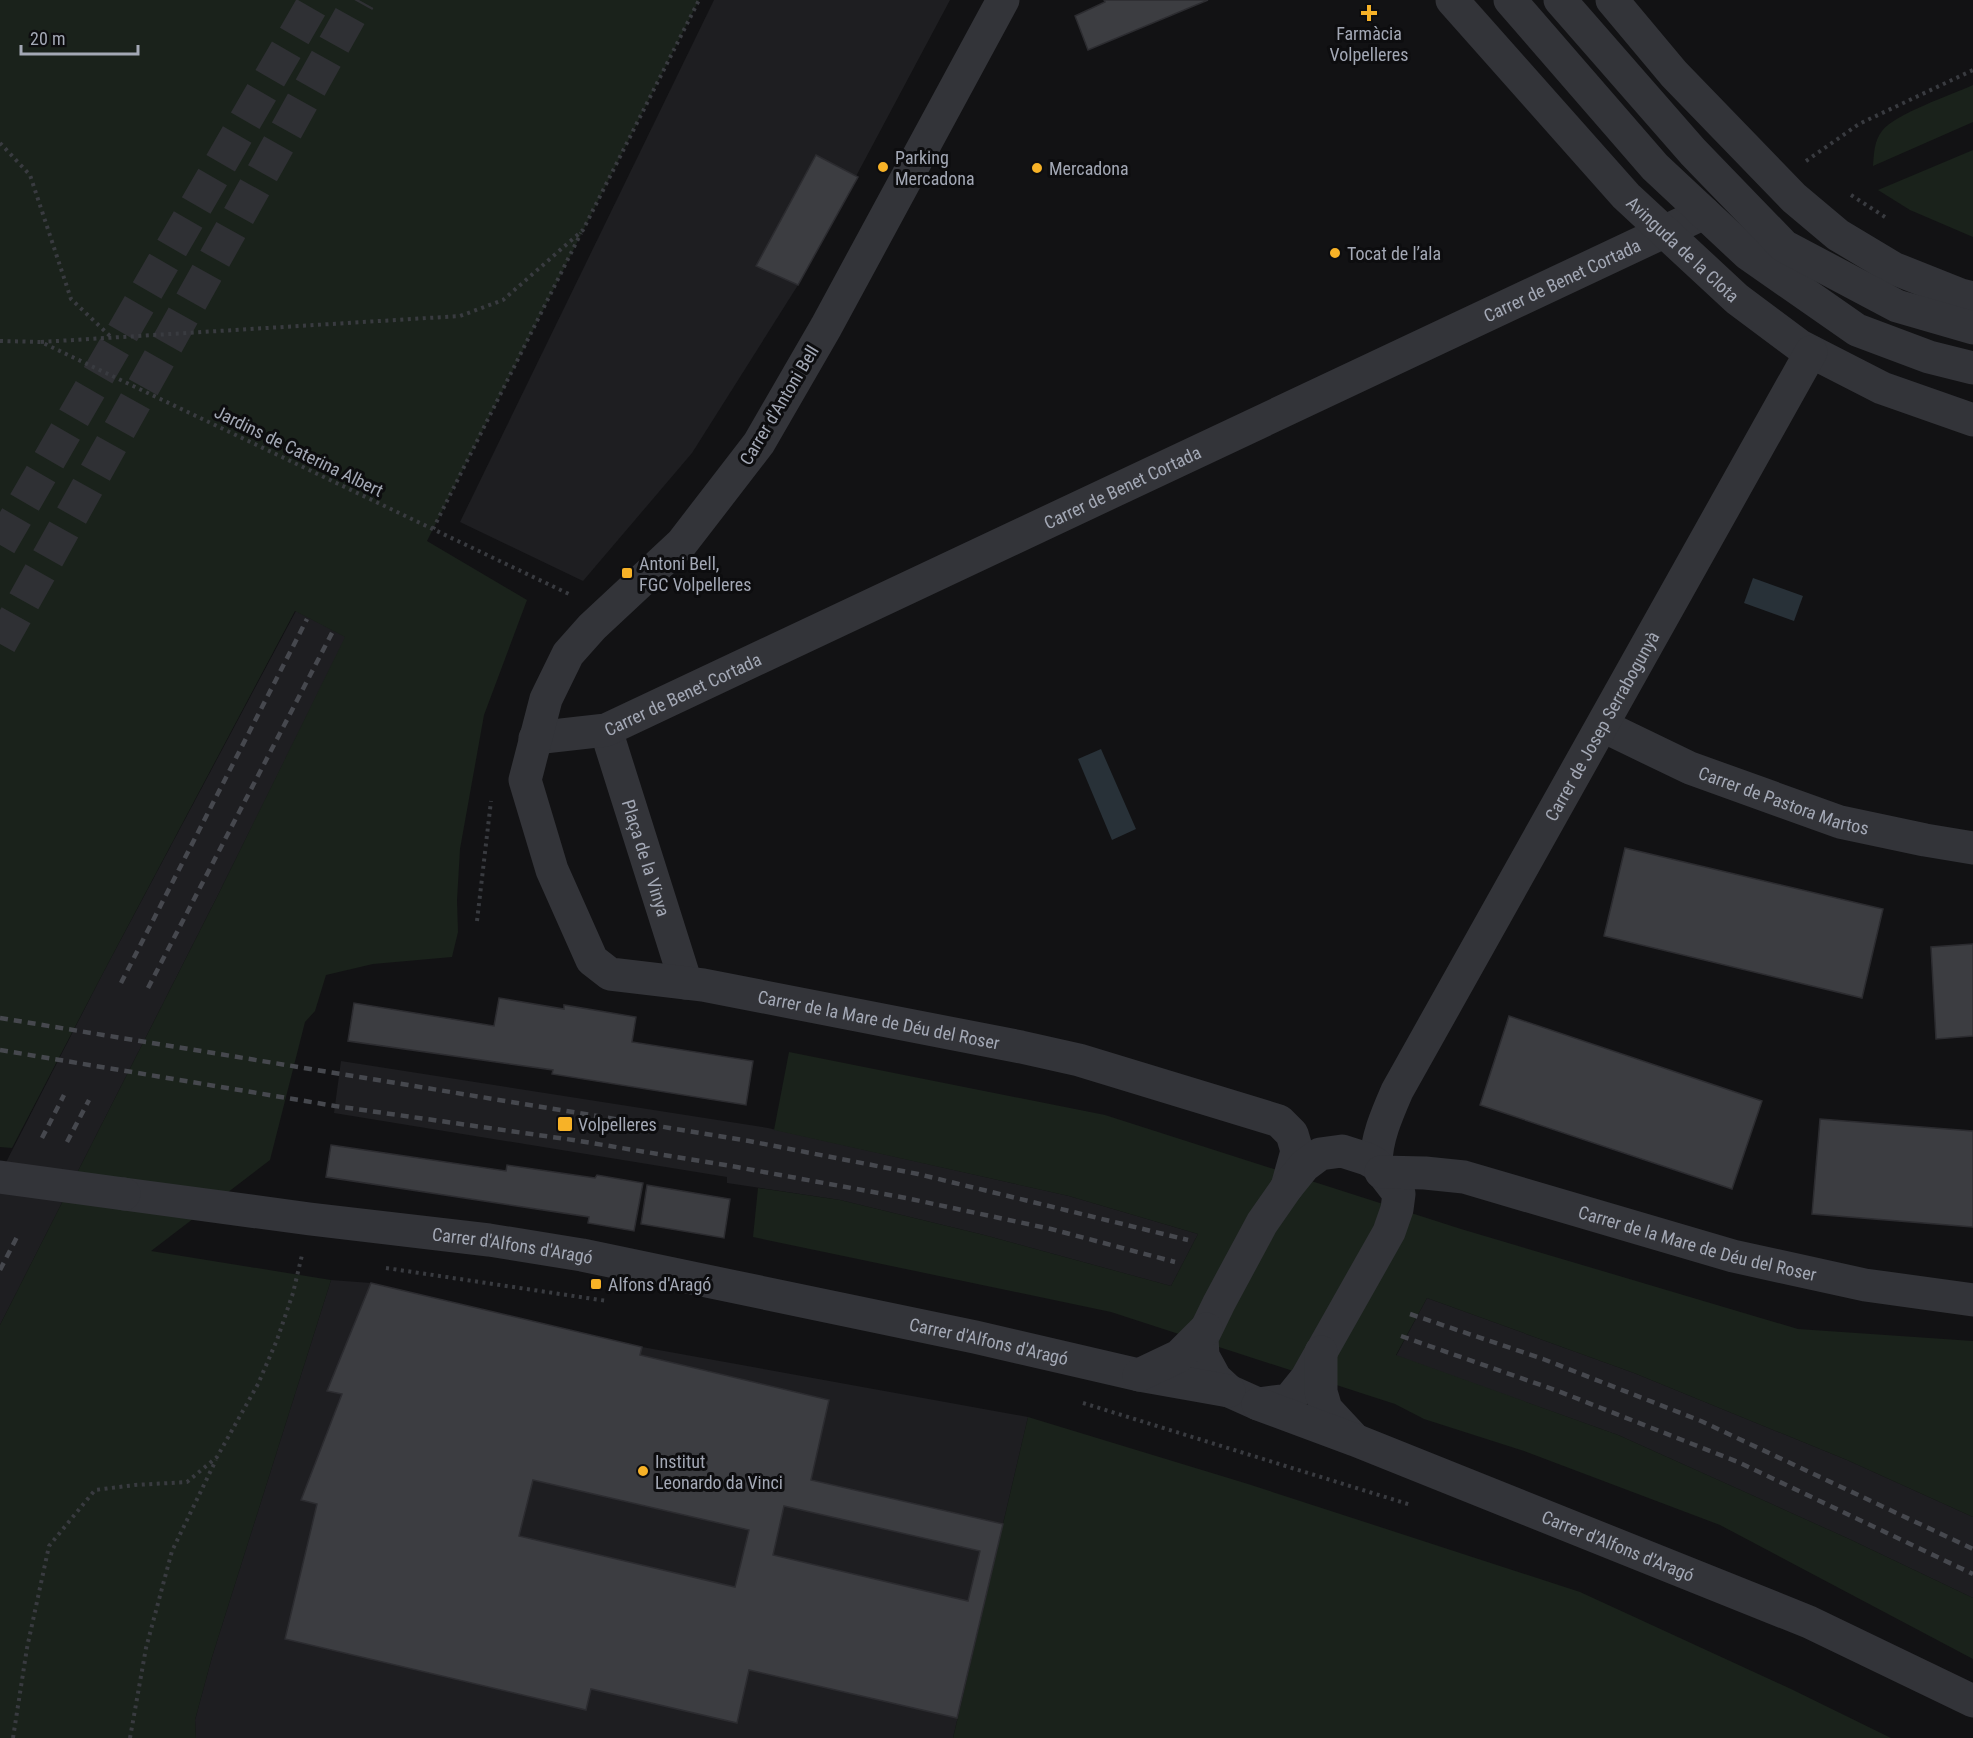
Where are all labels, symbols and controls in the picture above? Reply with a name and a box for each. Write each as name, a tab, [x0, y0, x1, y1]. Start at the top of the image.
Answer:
marker: Farmàcia Volpelleres	[1362, 6, 1376, 20]
scale bar	[21, 18, 138, 56]
place label: Farmàcia Volpelleres	[1330, 23, 1408, 65]
text: 20 m	[30, 28, 65, 49]
place label: Parking Mercadona	[895, 147, 975, 189]
place label: Mercadona	[1049, 158, 1129, 179]
marker: Parking Mercadona	[876, 160, 890, 174]
marker: Mercadona	[1030, 161, 1044, 175]
street label: Avinguda de la Clota	[1623, 192, 1744, 306]
street label: Carrer de Benet Cortada	[1480, 234, 1644, 326]
place label: Tocat de l’ala	[1347, 243, 1441, 264]
marker: Tocat de l’ala	[1328, 246, 1342, 260]
street label: Carrer d'Antoni Bell	[735, 342, 823, 468]
street label: Jardins de Caterina Albert	[211, 401, 387, 501]
street label: Carrer de Benet Cortada	[1040, 441, 1204, 533]
place label: Antoni Bell, FGC Volpelleres	[639, 553, 751, 595]
marker: Antoni Bell, FGC Volpelleres	[620, 566, 634, 580]
street label: Carrer de Josep Serrabogunyà	[1540, 627, 1663, 824]
street label: Carrer de Benet Cortada	[601, 648, 764, 740]
street label: Carrer de Pastora Martos	[1696, 762, 1871, 838]
street label: Plaça de la Vinya	[618, 797, 675, 919]
street label: Carrer de la Mare de Déu del Roser	[756, 985, 1002, 1053]
place label: Volpelleres	[578, 1114, 657, 1135]
marker: Volpelleres	[556, 1115, 574, 1133]
street label: Carrer de la Mare de Déu del Roser	[1576, 1201, 1819, 1285]
street label: Carrer d'Alfons d'Aragó	[431, 1223, 595, 1268]
place label: Alfons d'Aragó	[608, 1274, 711, 1295]
marker: Alfons d'Aragó	[589, 1277, 603, 1291]
street label: Carrer d'Alfons d'Aragó	[908, 1313, 1070, 1369]
place label: Institut Leonardo da Vinci	[655, 1451, 783, 1493]
marker: Institut Leonardo da Vinci	[636, 1464, 650, 1478]
street label: Carrer d'Alfons d'Aragó	[1539, 1506, 1697, 1585]

